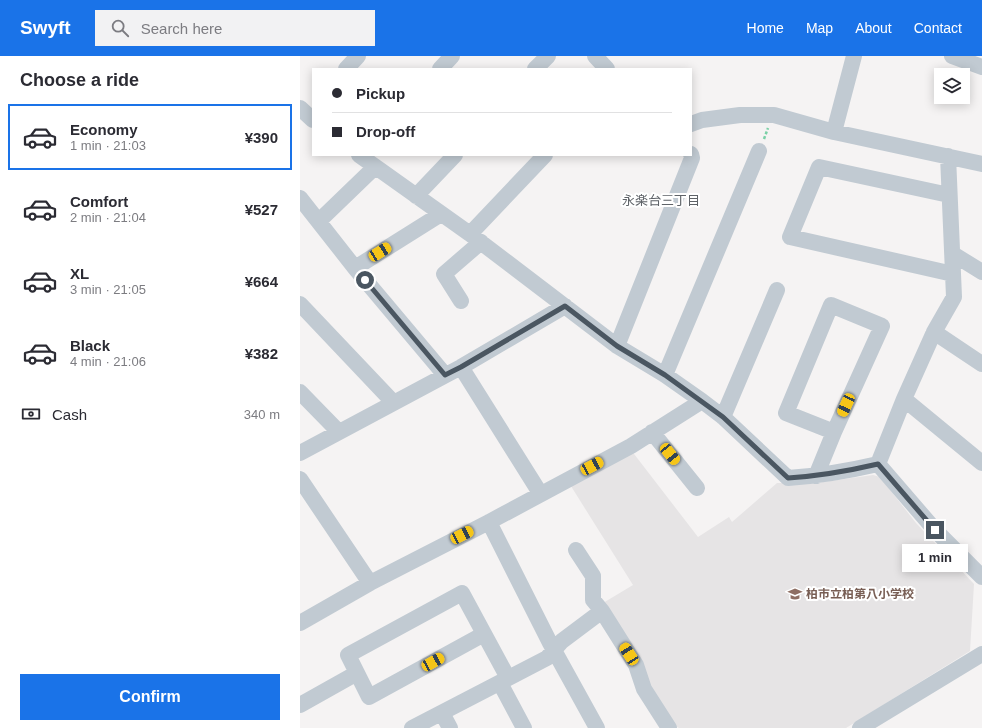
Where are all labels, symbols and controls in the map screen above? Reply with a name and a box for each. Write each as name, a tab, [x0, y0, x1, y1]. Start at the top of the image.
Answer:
search box	[95, 10, 375, 46]
text: Swyft	[20, 17, 71, 38]
icon: search	[109, 17, 131, 39]
text: Search here	[141, 20, 222, 37]
text: Home	[747, 20, 784, 36]
text: Map	[806, 20, 833, 36]
text: About	[855, 20, 892, 36]
text: Contact	[914, 20, 962, 36]
map controls	[934, 68, 970, 104]
button: layers	[934, 68, 970, 104]
text: Choose a ride	[20, 70, 139, 90]
text: Pickup	[356, 85, 405, 102]
icon: car	[22, 119, 58, 155]
text: Economy	[70, 121, 138, 138]
text: Drop-off	[356, 123, 415, 140]
text: ¥390	[245, 129, 278, 146]
text: 1 min · 21:03	[70, 138, 146, 153]
icon: car	[22, 191, 58, 227]
text: Comfort	[70, 193, 128, 210]
district label: 永楽台三丁目	[622, 193, 700, 208]
text: ¥527	[245, 201, 278, 218]
text: 2 min · 21:04	[70, 210, 146, 225]
car	[367, 241, 393, 263]
icon: car	[22, 263, 58, 299]
text: XL	[70, 265, 89, 282]
route start	[356, 271, 374, 289]
text: ¥664	[245, 273, 278, 290]
text: 3 min · 21:05	[70, 282, 146, 297]
icon: car	[22, 335, 58, 371]
text: Black	[70, 337, 110, 354]
text: ¥382	[245, 345, 278, 362]
text: 4 min · 21:06	[70, 354, 146, 369]
car	[835, 392, 857, 418]
icon: cash	[20, 403, 42, 425]
text: Cash	[52, 406, 87, 423]
text: 340 m	[244, 407, 280, 422]
car	[658, 441, 682, 467]
car	[579, 455, 605, 477]
route end	[926, 521, 944, 539]
car	[449, 524, 475, 546]
callout: 1 min	[902, 544, 968, 572]
text: 1 min	[918, 550, 952, 565]
school or university icon: 柏市立柏第八小学校	[787, 586, 803, 602]
place label: 柏市立柏第八小学校	[806, 587, 914, 601]
car	[617, 641, 641, 667]
car	[420, 651, 446, 673]
button: Confirm	[20, 674, 280, 720]

